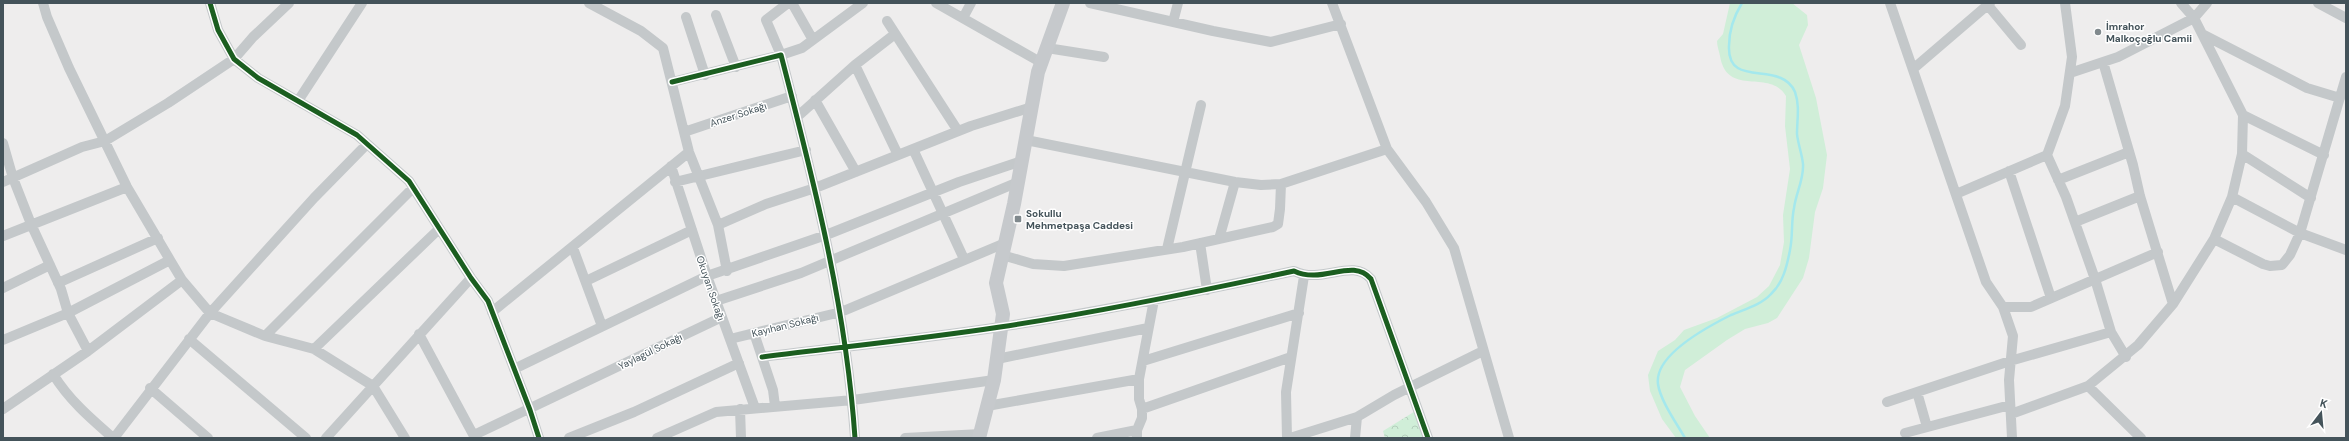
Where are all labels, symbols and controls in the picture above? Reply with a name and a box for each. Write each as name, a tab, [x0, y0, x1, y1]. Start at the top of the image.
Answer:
place label: İmrahor Malkoçoğlu Camii	[2106, 20, 2192, 45]
marker: İmrahor Malkoçoğlu Camii	[2093, 27, 2103, 37]
street label: Anzer Sokağı	[708, 99, 768, 130]
place label: Sokullu Mehmetpaşa Caddesi	[1026, 207, 1133, 232]
marker: Sokullu Mehmetpaşa Caddesi	[1013, 214, 1023, 224]
street label: Okuyan Sokağı	[693, 254, 728, 322]
street label: Kayıhan Sokağı	[750, 311, 820, 340]
street label: Yaylagül Sokağı	[616, 330, 684, 373]
north arrow	[2301, 393, 2341, 433]
text: K	[2318, 396, 2329, 411]

